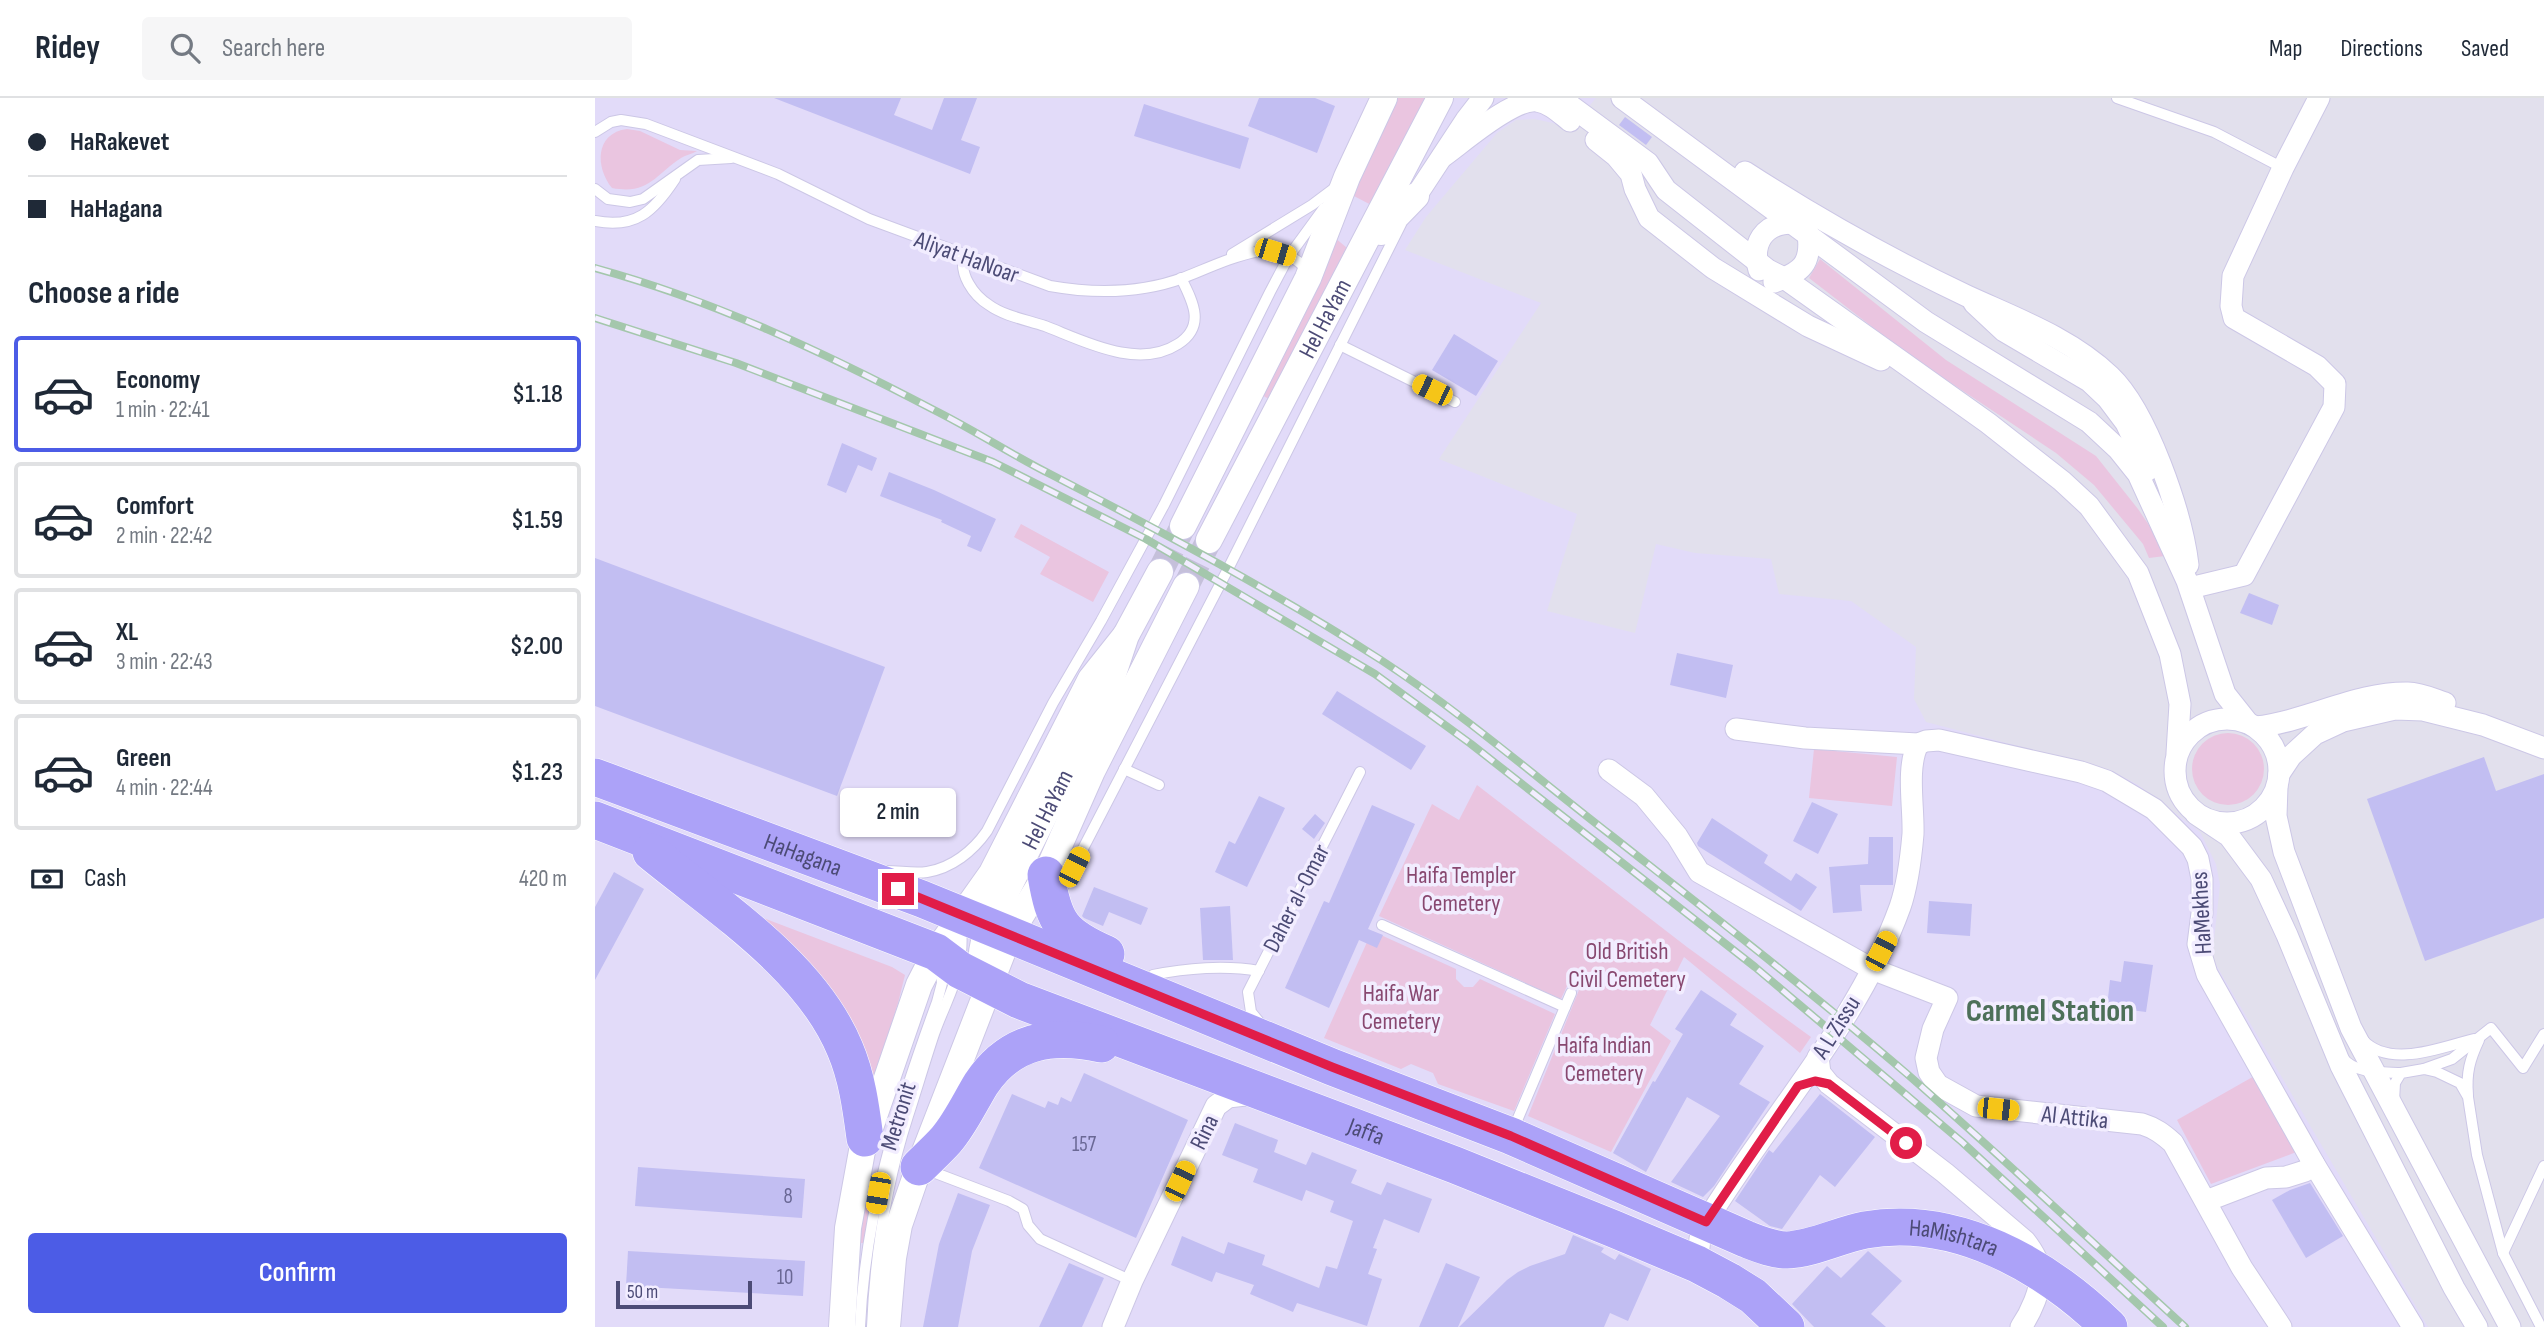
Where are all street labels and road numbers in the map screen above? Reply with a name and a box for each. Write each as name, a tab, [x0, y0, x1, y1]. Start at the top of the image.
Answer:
street label: Aliyat HaNoar	[910, 225, 1023, 290]
street label: Hel HaYam	[1293, 274, 1358, 363]
street label: Hel HaYam	[1016, 765, 1080, 854]
street label: HaHagana	[760, 827, 846, 883]
street label: Daher al-Omar	[1257, 839, 1336, 957]
street label: HaMekhes	[2185, 871, 2218, 955]
street label: A L Zissu	[1806, 991, 1867, 1065]
street label: Metronit	[874, 1079, 923, 1154]
street label: Al Attika	[2039, 1099, 2110, 1135]
street label: Rina	[1184, 1110, 1225, 1154]
street label: Jaffa	[1343, 1111, 1388, 1152]
street label: HaMishtara	[1908, 1213, 2003, 1263]

